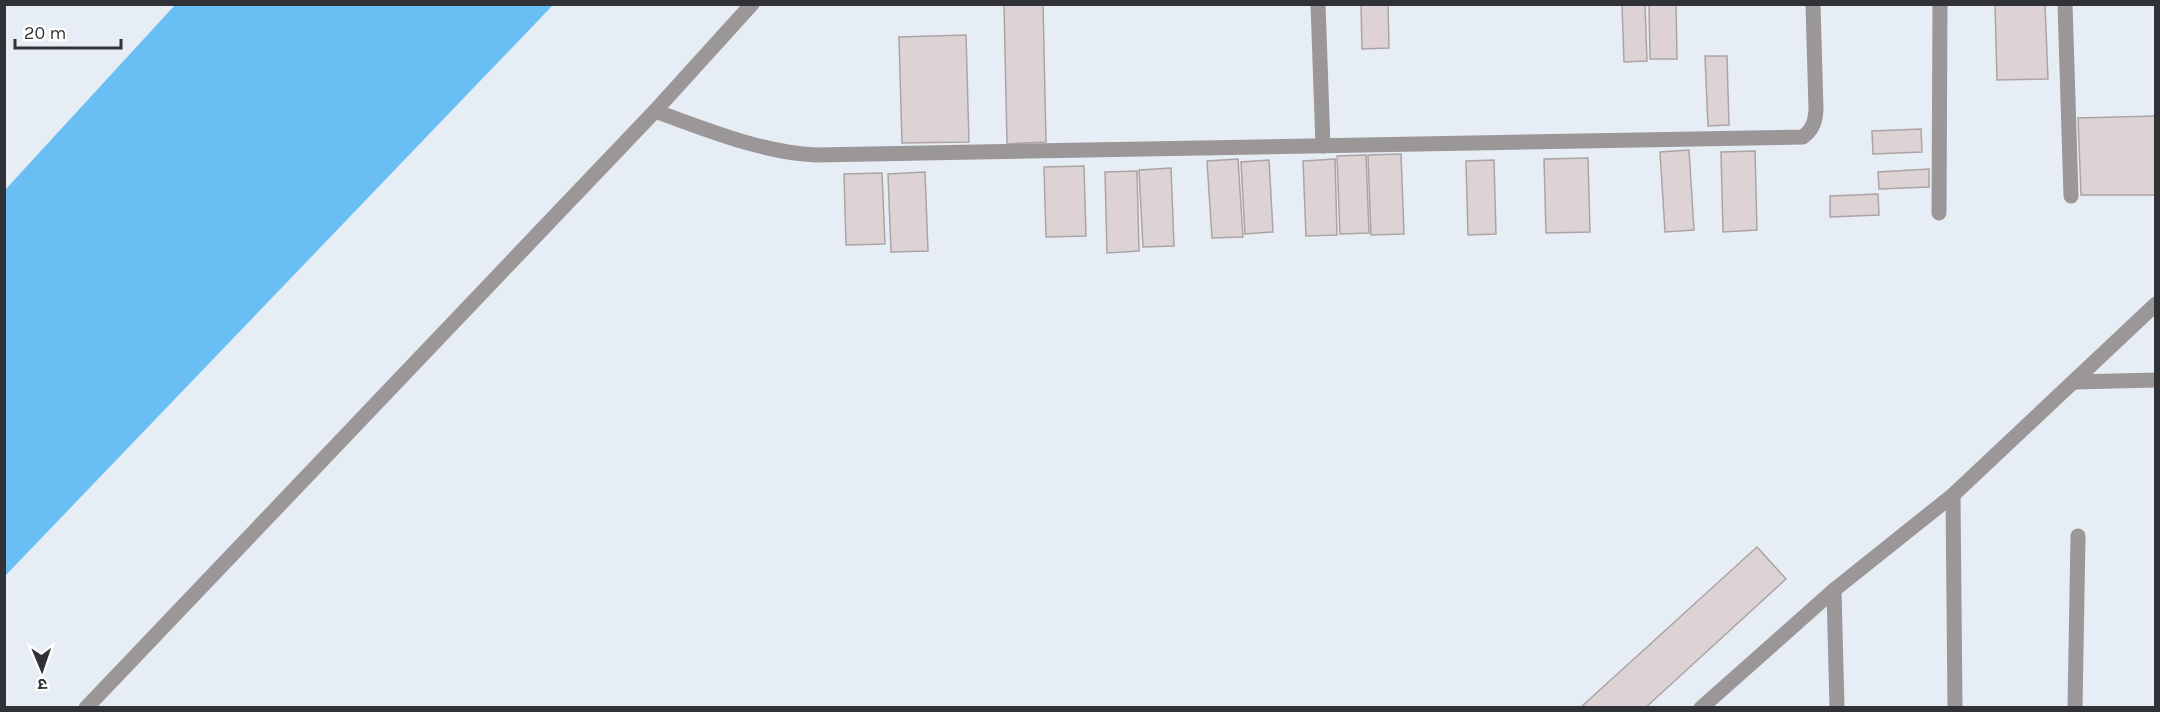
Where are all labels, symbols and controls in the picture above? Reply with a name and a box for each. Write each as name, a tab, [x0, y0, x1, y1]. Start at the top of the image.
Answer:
scale bar	[15, 12, 122, 50]
text: 20 m	[24, 22, 66, 44]
north arrow	[12, 640, 72, 700]
text: उ	[37, 675, 48, 694]

